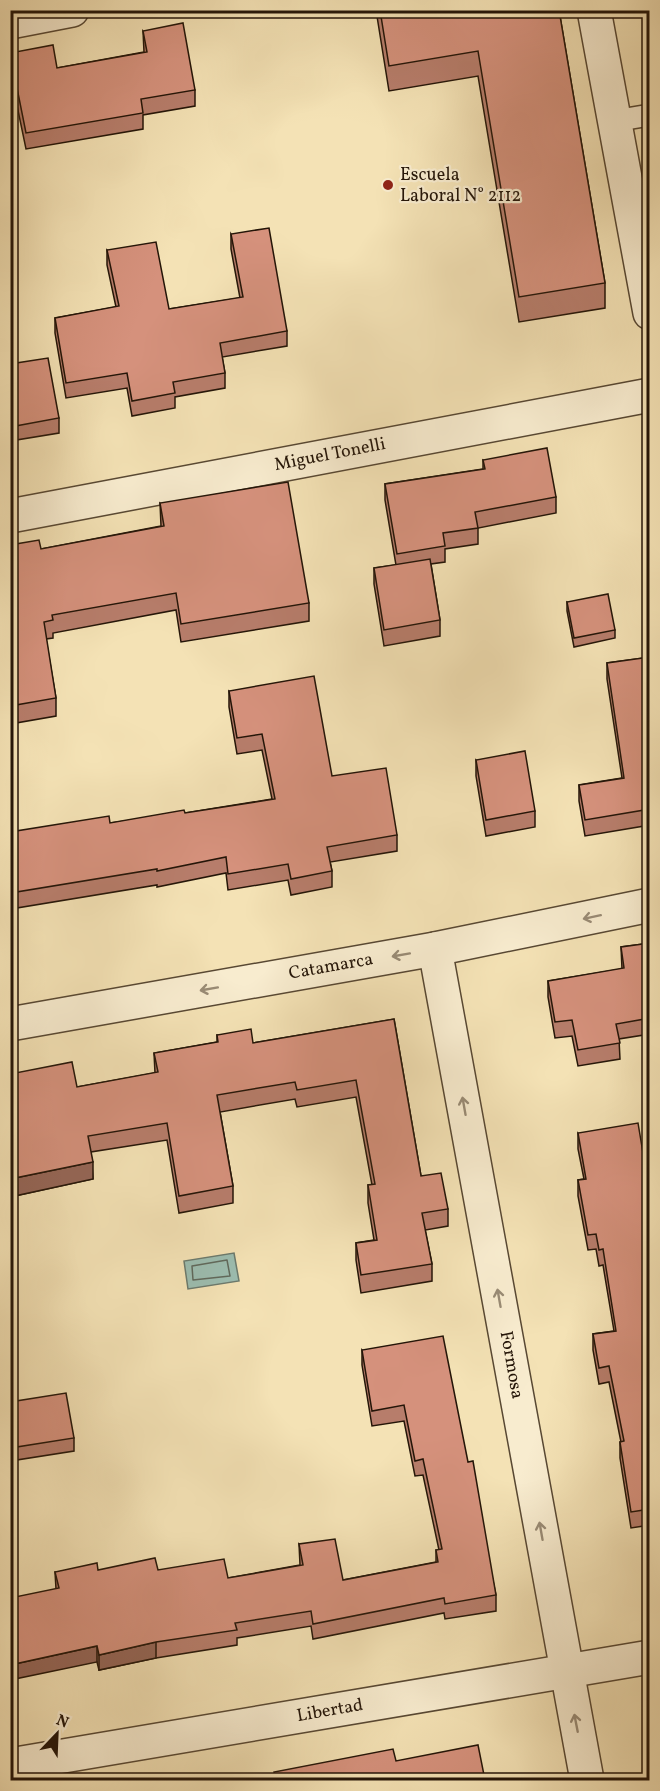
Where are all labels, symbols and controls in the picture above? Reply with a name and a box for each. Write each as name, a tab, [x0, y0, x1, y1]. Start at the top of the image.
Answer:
place label: Escuela Laboral N° 2112	[400, 163, 521, 209]
marker: Escuela Laboral N° 2112	[381, 178, 395, 192]
street label: Miguel Tonelli	[272, 432, 388, 478]
one-way arrow	[583, 911, 602, 923]
street label: Catamarca	[287, 947, 375, 987]
one-way arrow	[392, 950, 411, 961]
one-way arrow	[200, 984, 219, 995]
one-way arrow	[458, 1097, 469, 1116]
one-way arrow	[493, 1289, 504, 1308]
street label: Formosa	[493, 1329, 529, 1401]
one-way arrow	[535, 1522, 546, 1542]
street label: Libertad	[295, 1693, 365, 1729]
north arrow	[27, 1704, 87, 1764]
text: N	[52, 1710, 72, 1735]
one-way arrow	[570, 1714, 581, 1733]

